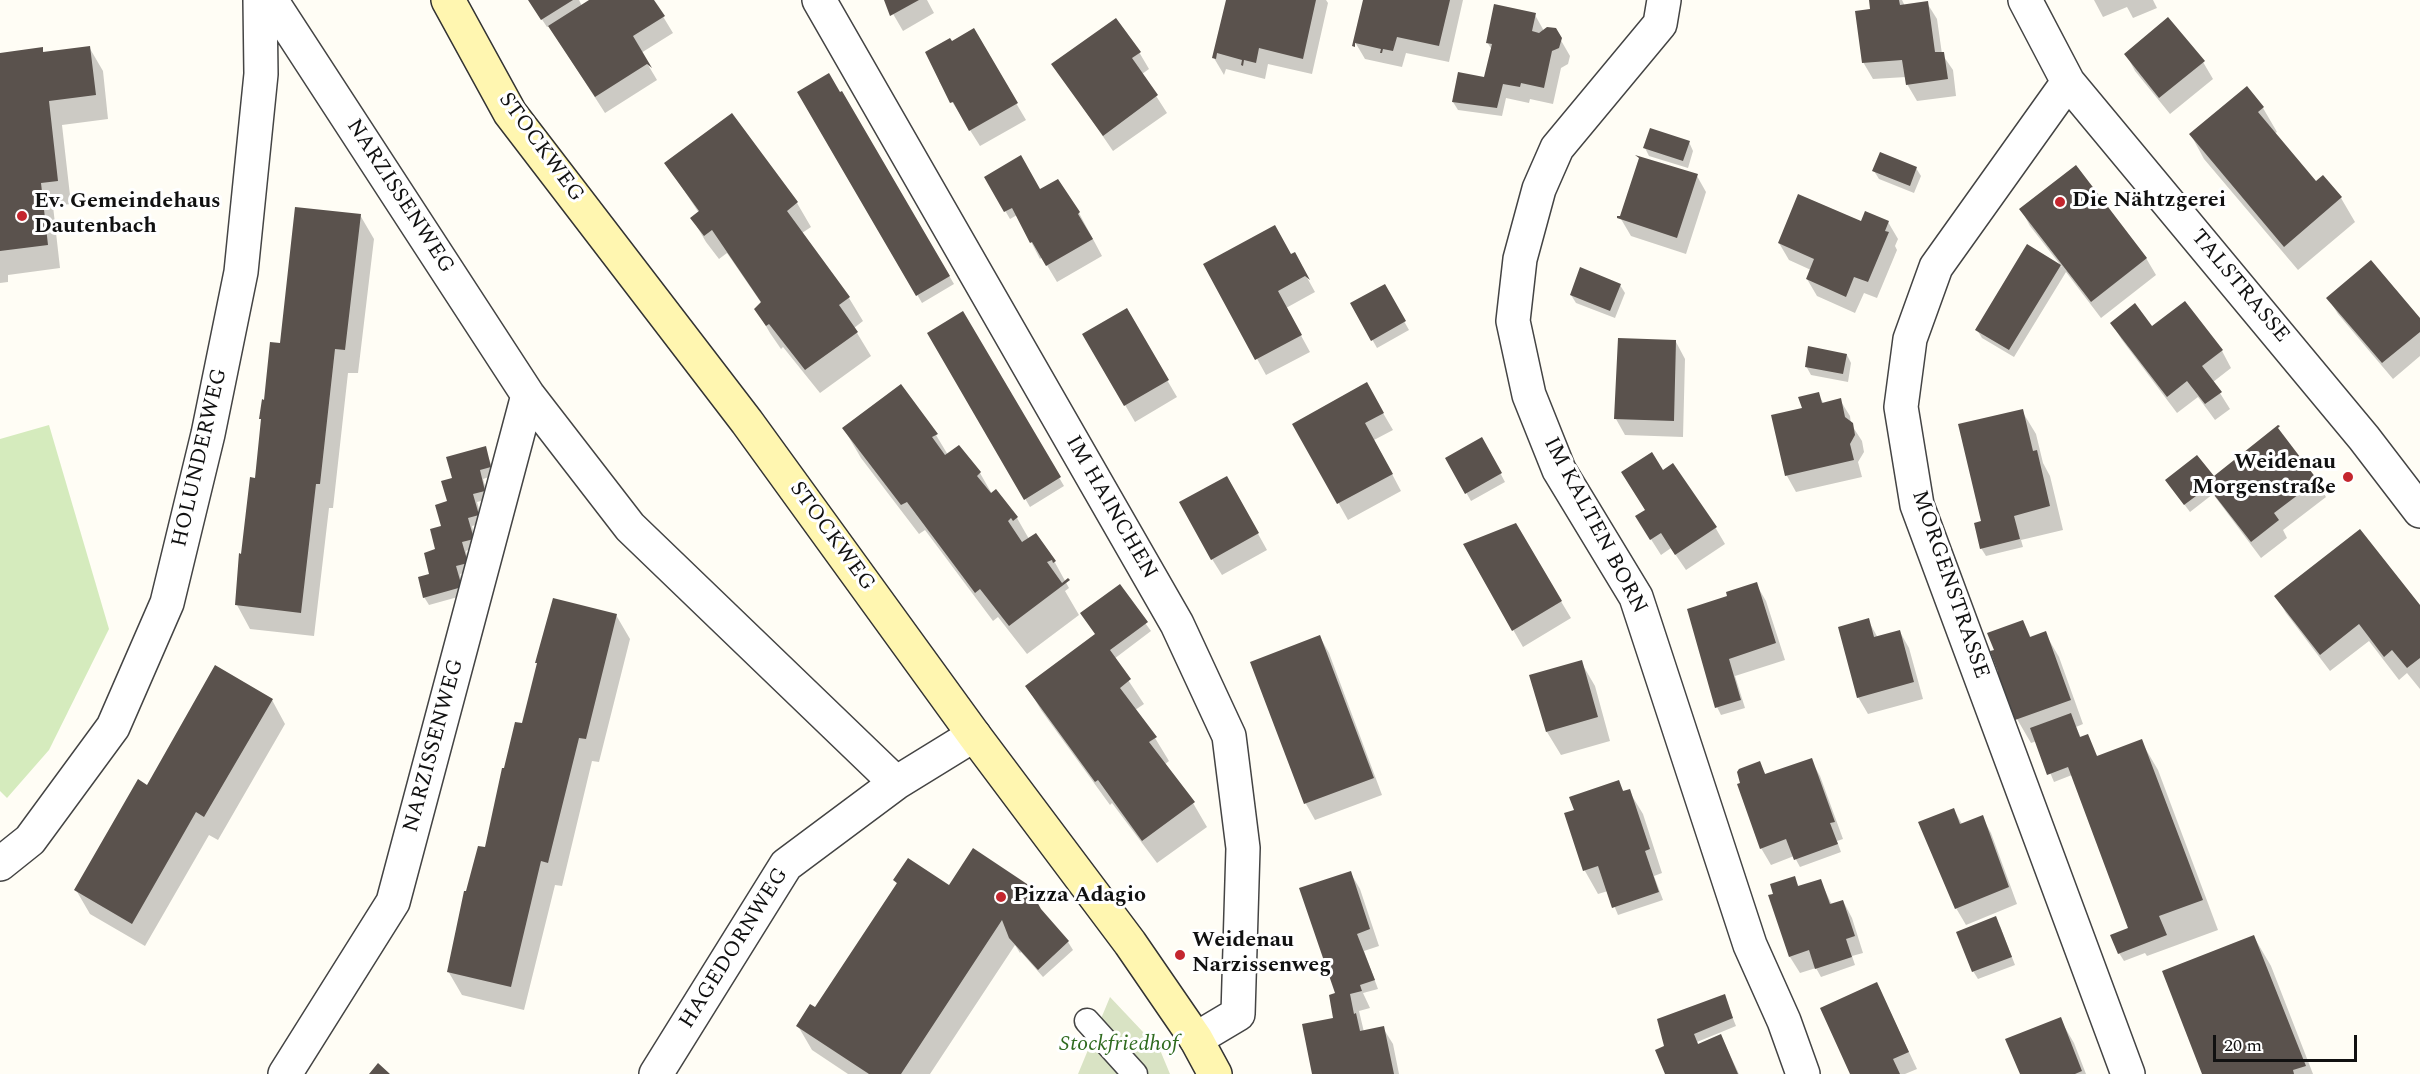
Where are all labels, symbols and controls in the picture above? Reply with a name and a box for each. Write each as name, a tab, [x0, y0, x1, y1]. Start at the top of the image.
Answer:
street label: STOCKWEG	[492, 88, 588, 208]
street label: NARZISSENWEG	[339, 115, 459, 279]
place label: Die Nähtzgerei	[2072, 189, 2226, 215]
place label: Ev. Gemeindehaus Dautenbach	[34, 190, 221, 242]
marker: Die Nähtzgerei	[2053, 195, 2067, 209]
marker: Ev. Gemeindehaus Dautenbach	[15, 209, 29, 223]
street label: TALSTRASSE	[2184, 225, 2294, 349]
street label: HOLUNDERWEG	[168, 366, 234, 550]
street label: IM HAINCHEN	[1058, 432, 1162, 584]
street label: IM KALTEN BORN	[1536, 433, 1652, 619]
place label: Weidenau Morgenstraße	[2192, 451, 2336, 502]
marker: Weidenau Morgenstraße	[2341, 470, 2355, 484]
street label: STOCKWEG	[783, 477, 879, 597]
street label: MORGENSTRASSE	[1904, 487, 1994, 683]
street label: NARZISSENWEG	[399, 656, 471, 836]
street label: HAGEDORNWEG	[675, 864, 795, 1034]
place label: Pizza Adagio	[1013, 884, 1146, 910]
marker: Pizza Adagio	[994, 890, 1008, 904]
place label: Weidenau Narzissenweg	[1192, 929, 1331, 980]
marker: Weidenau Narzissenweg	[1173, 948, 1187, 962]
scale bar	[2216, 1023, 2360, 1061]
text: 20 m	[2224, 1032, 2262, 1059]
park label: Stockfriedhof	[1059, 1033, 1179, 1059]

